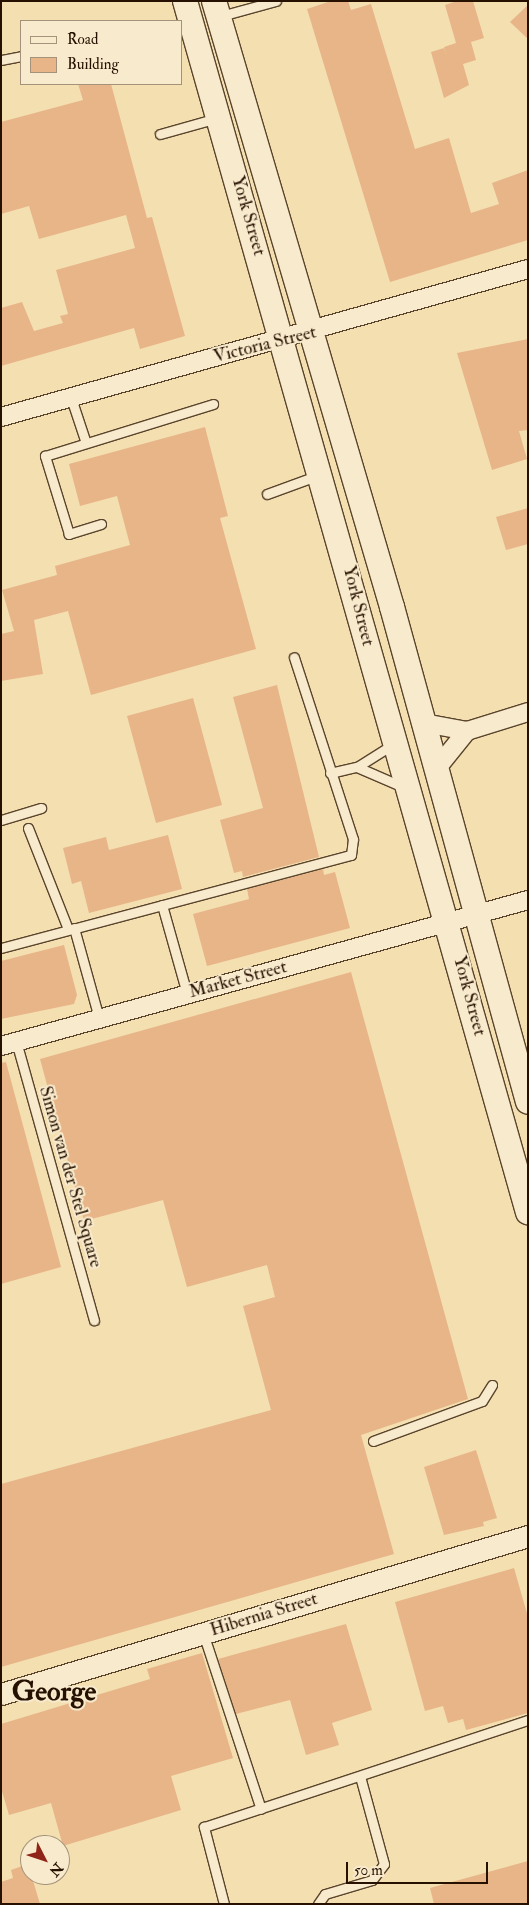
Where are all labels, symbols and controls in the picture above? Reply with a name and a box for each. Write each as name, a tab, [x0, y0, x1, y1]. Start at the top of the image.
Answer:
legend	[20, 20, 182, 85]
text: Road	[67, 30, 98, 49]
text: Building	[67, 55, 119, 74]
street label: York Street	[226, 174, 270, 258]
street label: Victoria Street	[211, 322, 319, 368]
street label: York Street	[338, 564, 378, 648]
street label: York Street	[448, 954, 490, 1038]
street label: Market Street	[187, 957, 289, 1003]
street label: Simon van der Stel Square	[34, 1084, 106, 1270]
street label: Hibernia Street	[208, 1588, 320, 1642]
district label: George	[12, 1675, 96, 1709]
north arrow	[20, 1835, 70, 1885]
scale bar	[349, 1852, 492, 1884]
text: N	[45, 1859, 66, 1880]
text: 50 m	[354, 1861, 383, 1880]

